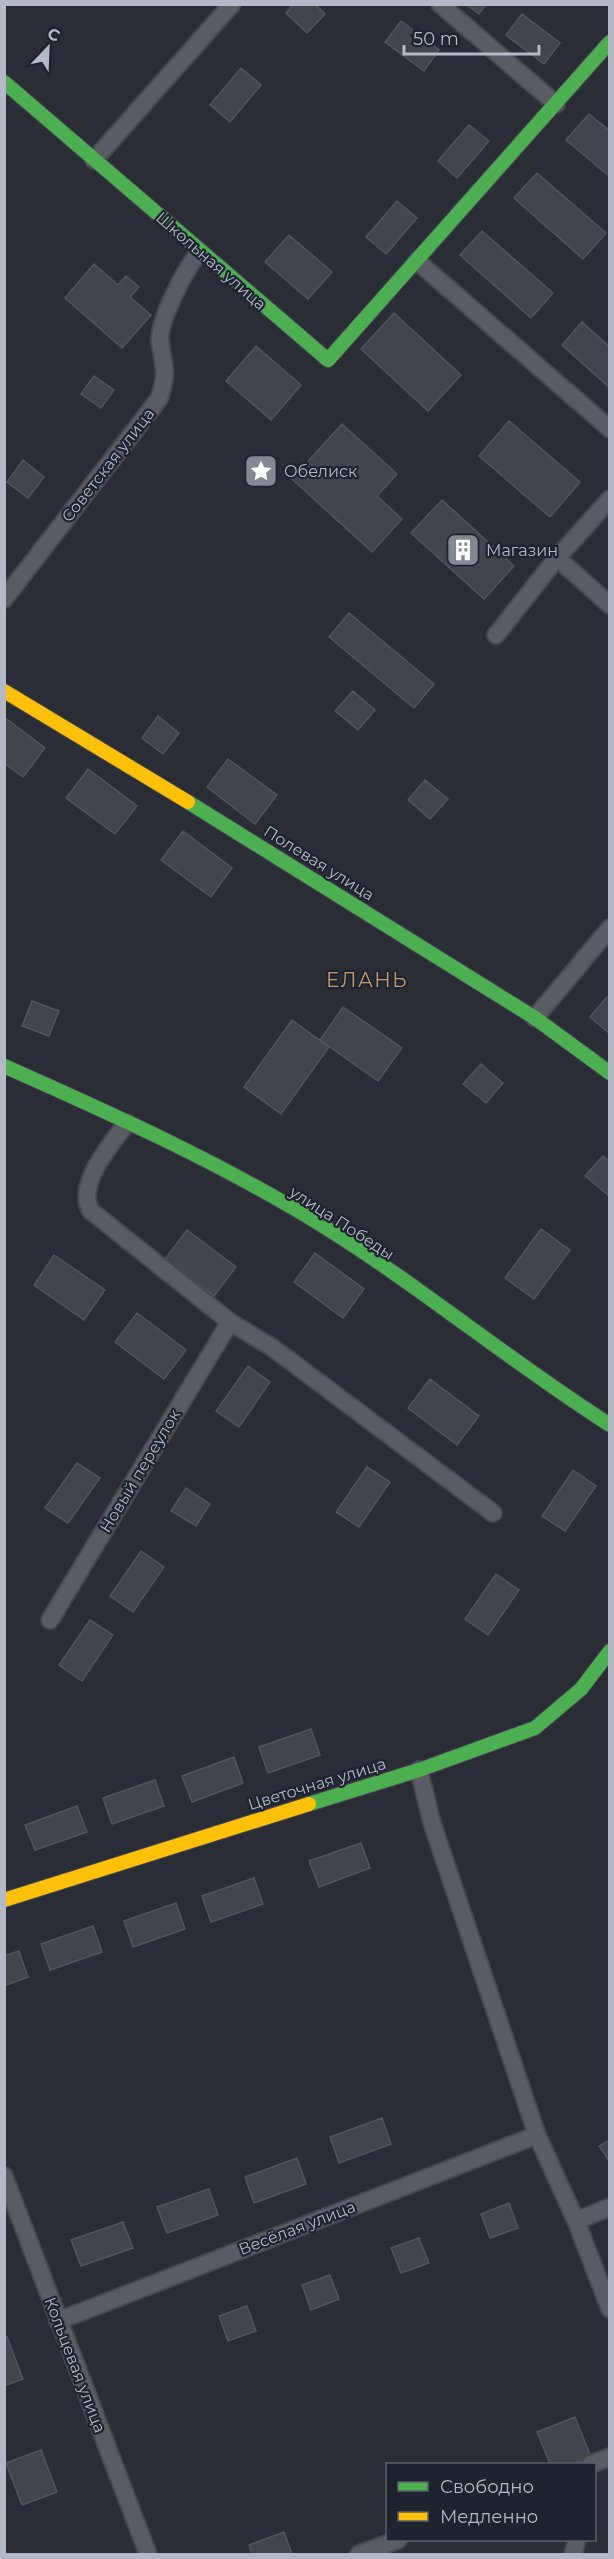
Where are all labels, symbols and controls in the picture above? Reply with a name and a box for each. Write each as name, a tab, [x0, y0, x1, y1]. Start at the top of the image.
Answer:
north arrow	[18, 18, 78, 78]
scale bar	[404, 18, 539, 56]
text: С	[45, 24, 63, 46]
text: 50 m	[413, 28, 459, 50]
street label: Школьная улица	[152, 208, 270, 314]
street label: Советская улица	[58, 404, 158, 526]
place icon: Обелиск	[243, 453, 279, 489]
place label: Обелиск	[284, 462, 358, 481]
building icon: Магазин	[445, 532, 481, 568]
place label: Магазин	[486, 541, 558, 560]
street label: Полевая улица	[260, 821, 378, 905]
district label: ЕЛАНЬ	[326, 968, 408, 992]
street label: улица Победы	[285, 1182, 398, 1264]
street label: Новый переулок	[96, 1405, 185, 1536]
street label: Цветочная улица	[246, 1754, 388, 1814]
street label: Весёлая улица	[236, 2197, 358, 2259]
street label: Кольцевая улица	[40, 2295, 110, 2435]
legend	[386, 2463, 596, 2541]
text: Свободно	[440, 2476, 534, 2498]
text: Медленно	[440, 2506, 538, 2528]

